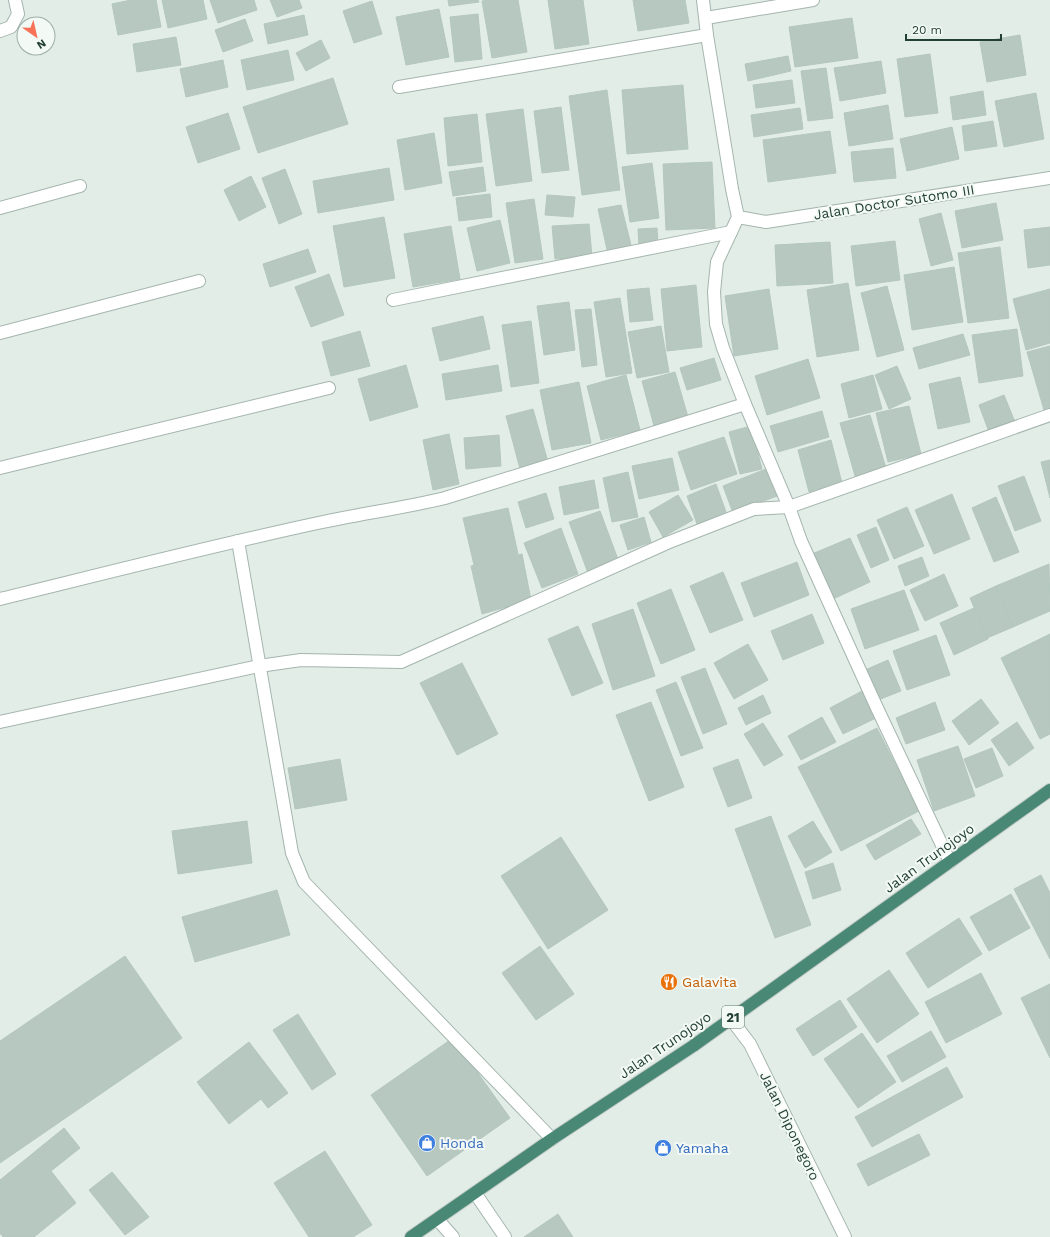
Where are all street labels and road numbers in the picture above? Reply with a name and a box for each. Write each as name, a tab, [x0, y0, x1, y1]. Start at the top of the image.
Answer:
street label: Jalan Doctor Sutomo III	[812, 181, 976, 223]
street label: Jalan Trunojoyo	[881, 820, 977, 896]
road number: 21	[722, 1006, 744, 1028]
street label: Jalan Trunojoyo	[616, 1008, 714, 1082]
street label: Jalan Diponegoro	[757, 1069, 823, 1183]

